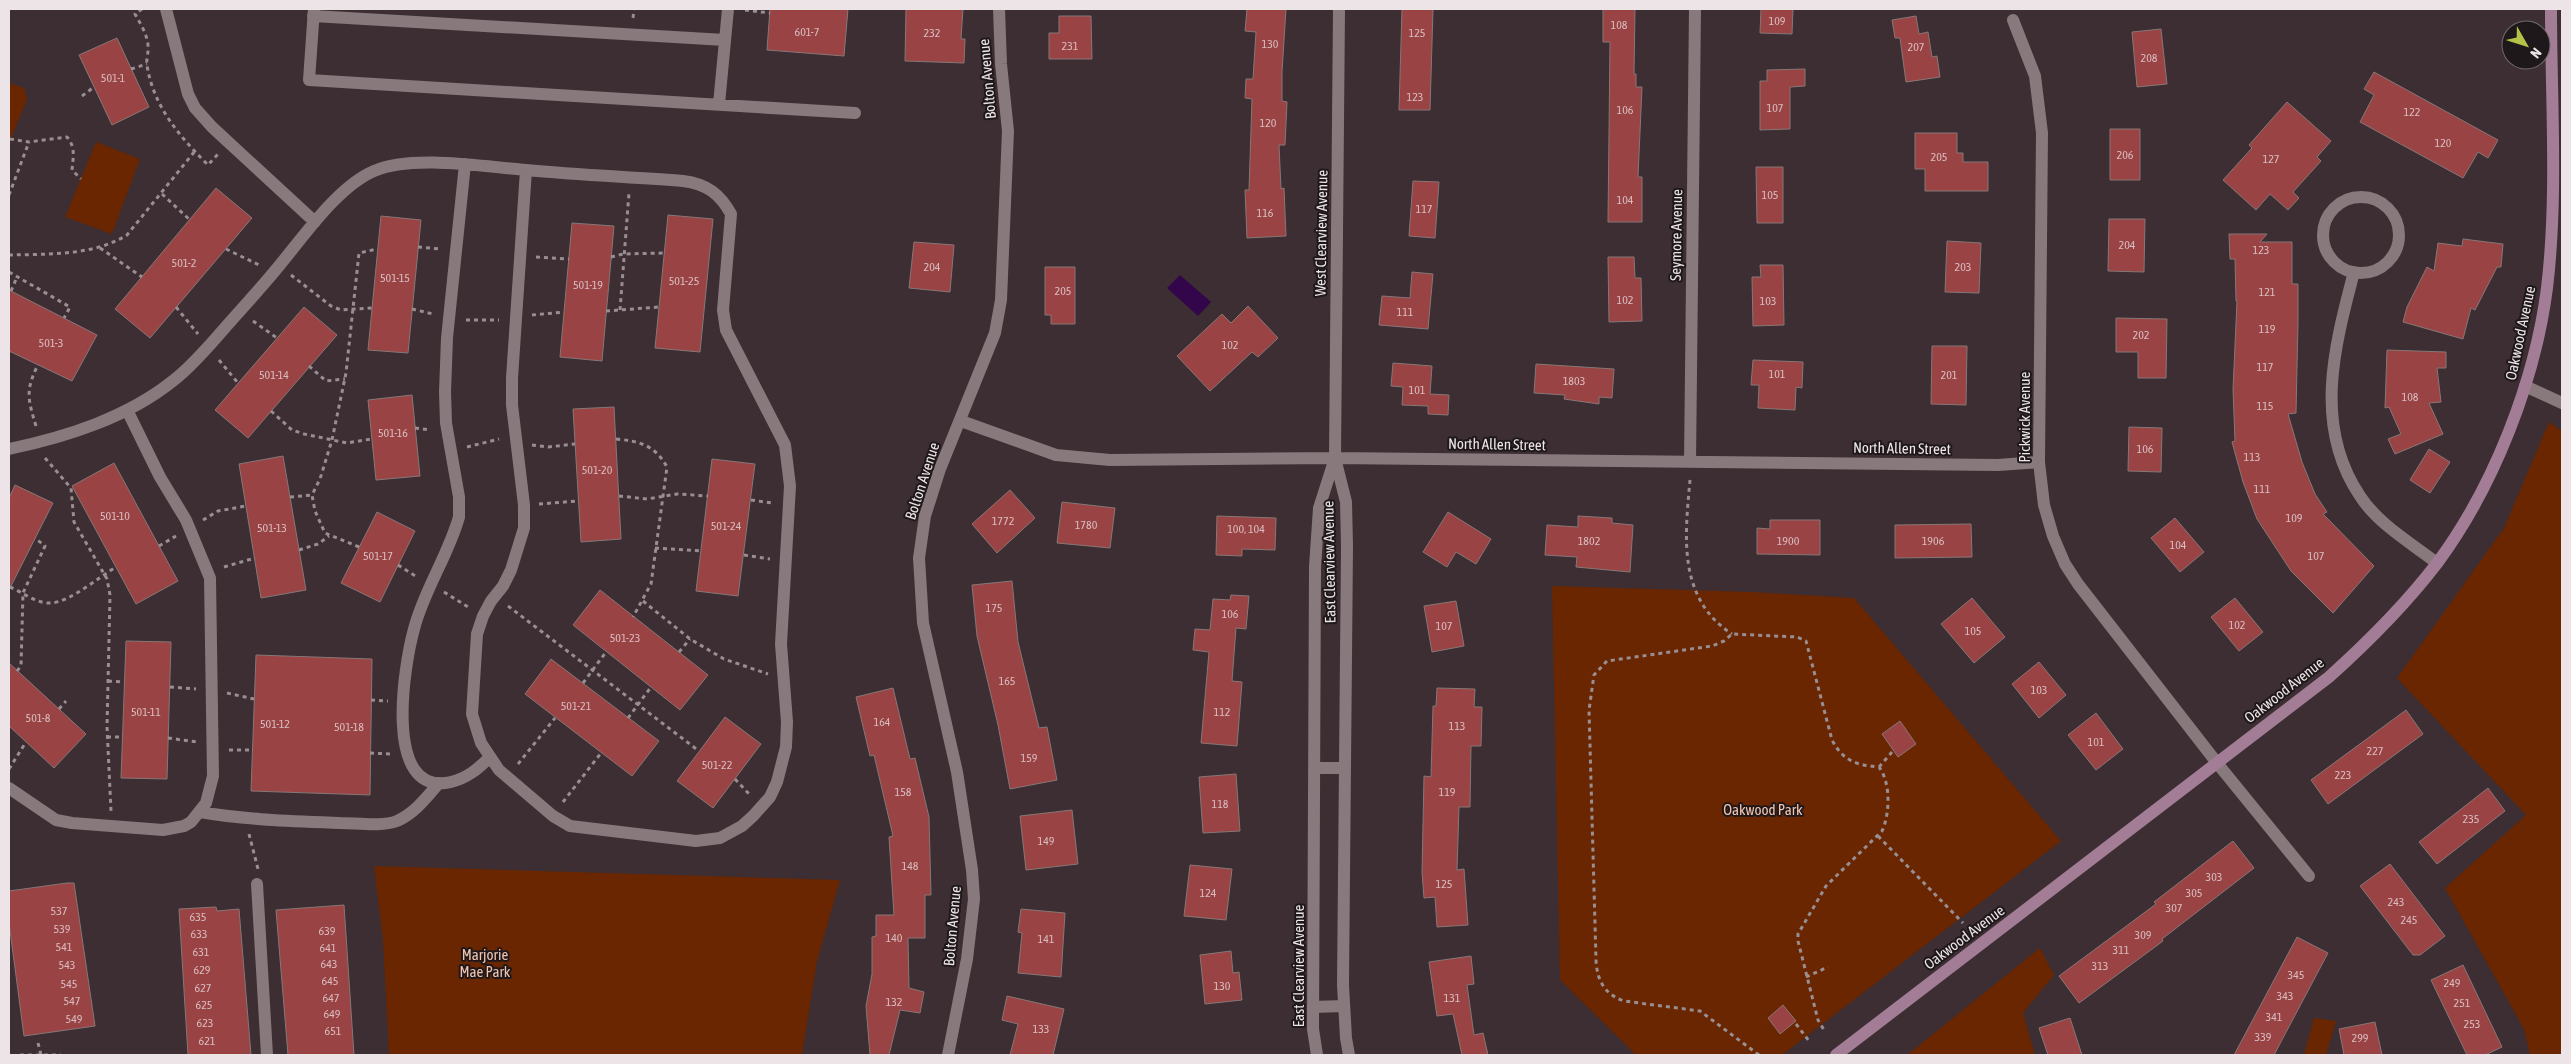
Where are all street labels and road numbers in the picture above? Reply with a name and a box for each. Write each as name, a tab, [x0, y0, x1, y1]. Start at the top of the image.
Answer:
street label: Bolton Avenue	[975, 38, 999, 120]
street label: West Clearview Avenue	[1311, 169, 1331, 296]
street label: Seymore Avenue	[1667, 189, 1685, 281]
street label: Oakwood Avenue	[2502, 284, 2538, 382]
street label: Pickwick Avenue	[2016, 371, 2033, 462]
street label: North Allen Street	[1448, 435, 1546, 453]
street label: North Allen Street	[1853, 439, 1951, 457]
street label: Bolton Avenue	[902, 440, 943, 522]
street label: East Clearview Avenue	[1319, 500, 1339, 623]
street label: Oakwood Avenue	[2241, 654, 2327, 726]
street label: Bolton Avenue	[940, 885, 964, 967]
street label: Oakwood Avenue	[1921, 901, 2008, 973]
street label: East Clearview Avenue	[1290, 904, 1307, 1027]

